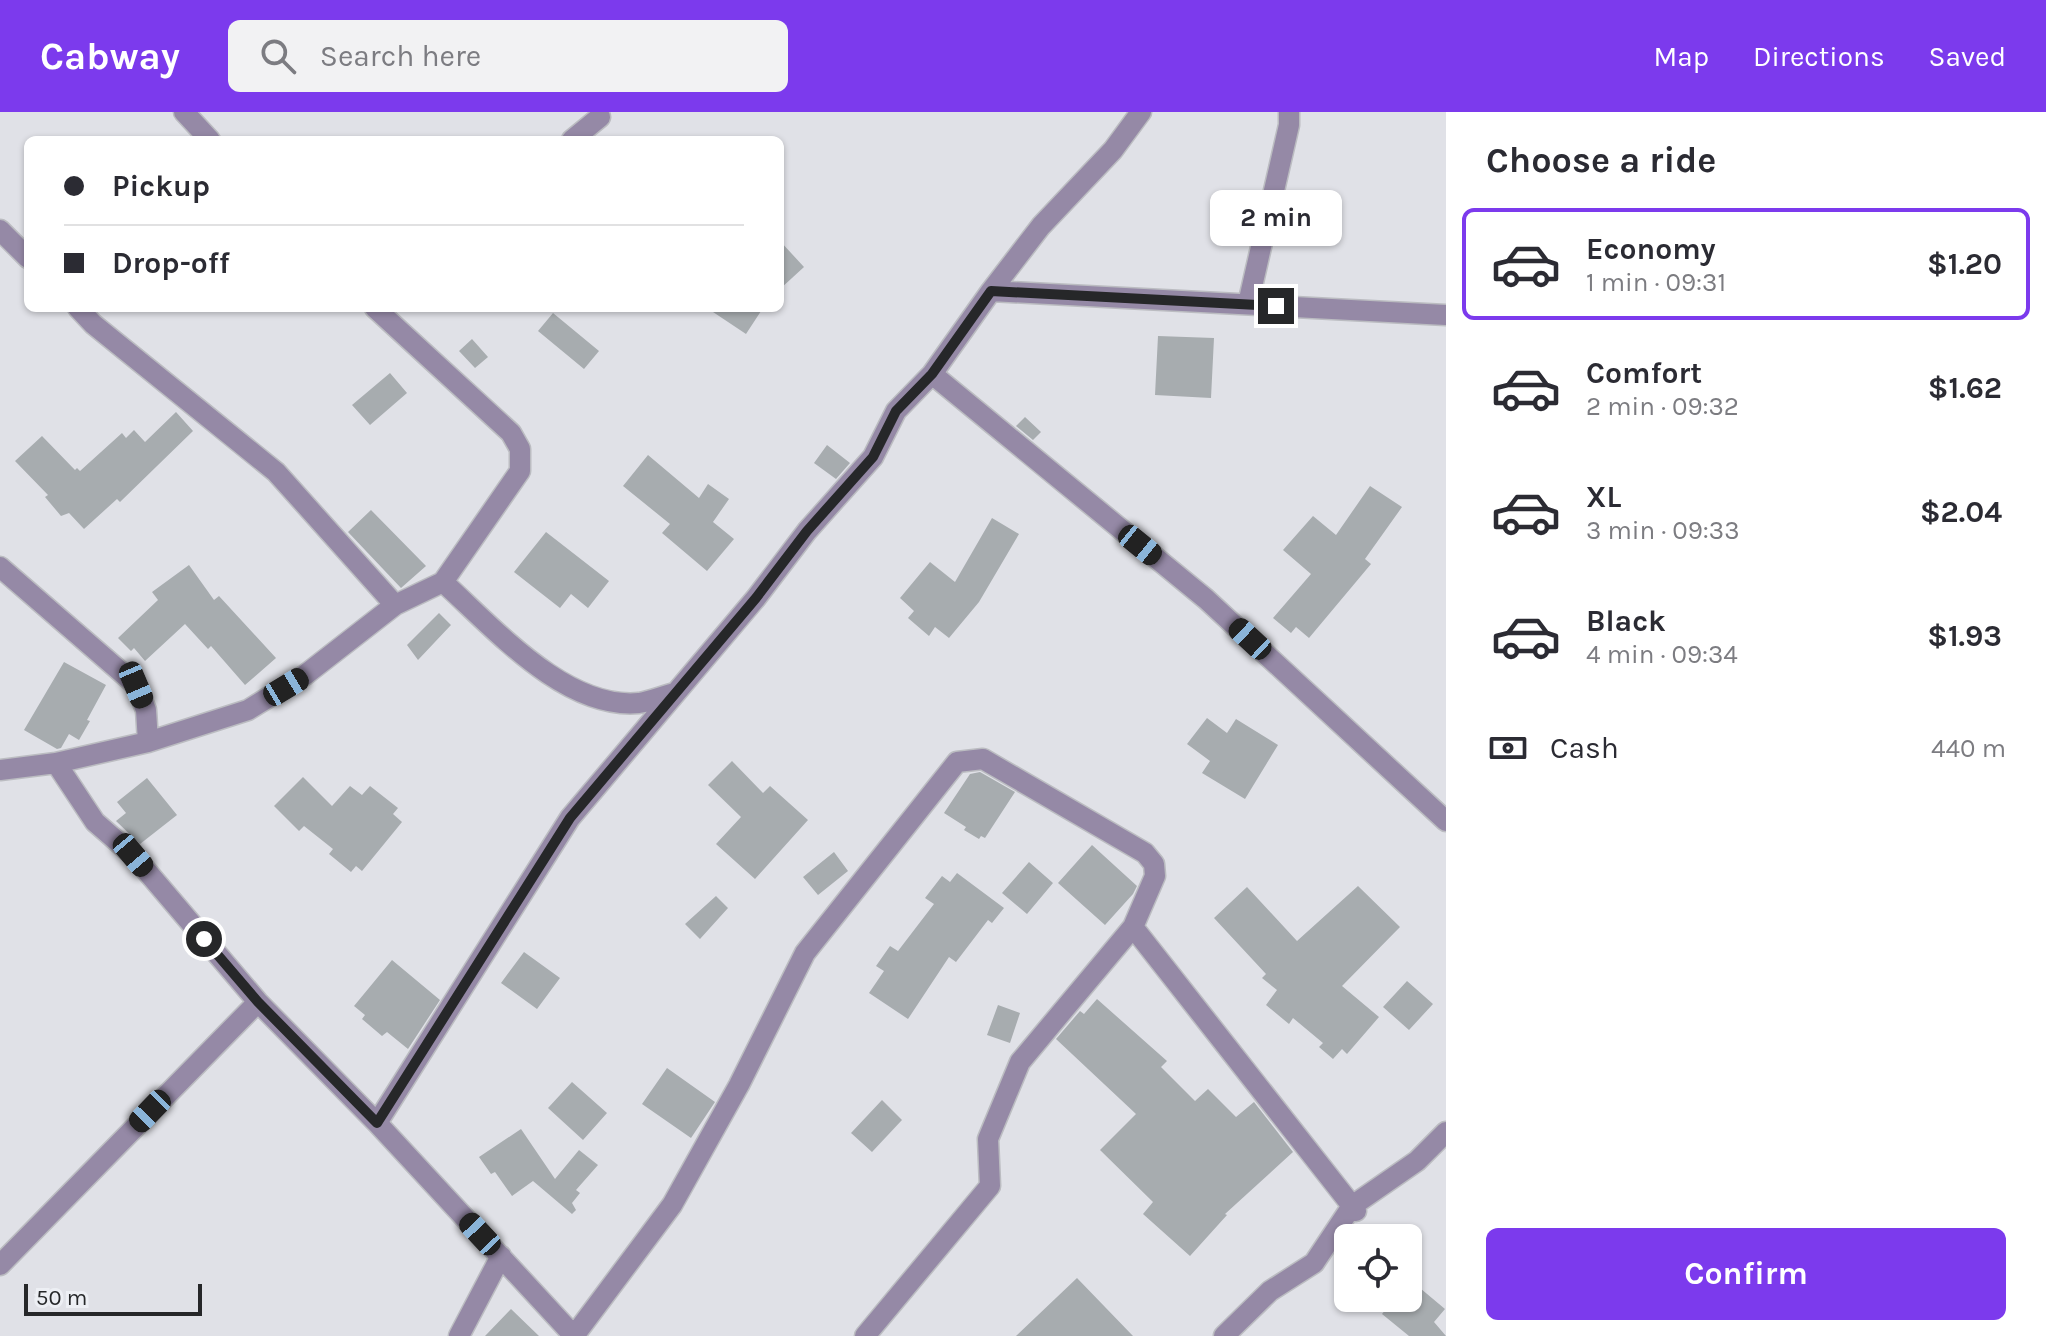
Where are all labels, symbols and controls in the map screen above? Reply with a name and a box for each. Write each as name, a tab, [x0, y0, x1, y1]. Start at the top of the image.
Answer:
search box	[228, 20, 788, 92]
text: Cabway	[40, 34, 180, 79]
icon: search	[256, 34, 300, 78]
text: Search here	[320, 38, 481, 74]
text: Map	[1654, 40, 1709, 73]
text: Directions	[1753, 40, 1885, 73]
text: Saved	[1929, 40, 2006, 73]
text: Choose a ride	[1486, 139, 1716, 181]
text: Pickup	[112, 168, 210, 204]
callout: 2 min	[1210, 190, 1342, 246]
text: 2 min	[1240, 202, 1312, 233]
icon: car	[1490, 228, 1562, 300]
text: Economy	[1586, 231, 1716, 267]
text: Drop-off	[112, 245, 230, 281]
text: $1.20	[1927, 246, 2002, 282]
text: 1 min · 09:31	[1586, 267, 1726, 298]
route end	[1258, 288, 1294, 324]
icon: car	[1490, 352, 1562, 424]
text: Comfort	[1586, 355, 1702, 391]
text: $1.62	[1928, 370, 2002, 406]
text: 2 min · 09:32	[1586, 391, 1739, 422]
icon: car	[1490, 476, 1562, 548]
text: XL	[1586, 479, 1621, 515]
text: $2.04	[1920, 494, 2002, 530]
text: 3 min · 09:33	[1586, 515, 1740, 546]
car	[1114, 521, 1166, 569]
icon: car	[1490, 600, 1562, 672]
text: Black	[1586, 603, 1666, 639]
car	[1224, 614, 1276, 664]
text: $1.93	[1927, 618, 2002, 654]
text: 4 min · 09:34	[1586, 639, 1738, 670]
car	[116, 658, 156, 712]
car	[259, 664, 313, 710]
icon: cash	[1486, 726, 1530, 770]
text: Cash	[1550, 730, 1619, 766]
text: 440 m	[1931, 733, 2006, 764]
car	[108, 829, 158, 881]
route start	[186, 921, 222, 957]
car	[125, 1085, 175, 1137]
car	[455, 1208, 505, 1260]
map controls	[1334, 1224, 1422, 1312]
button: locate	[1334, 1224, 1422, 1312]
button: Confirm	[1486, 1228, 2006, 1320]
scale bar	[24, 1280, 202, 1316]
text: 50 m	[36, 1285, 87, 1311]

